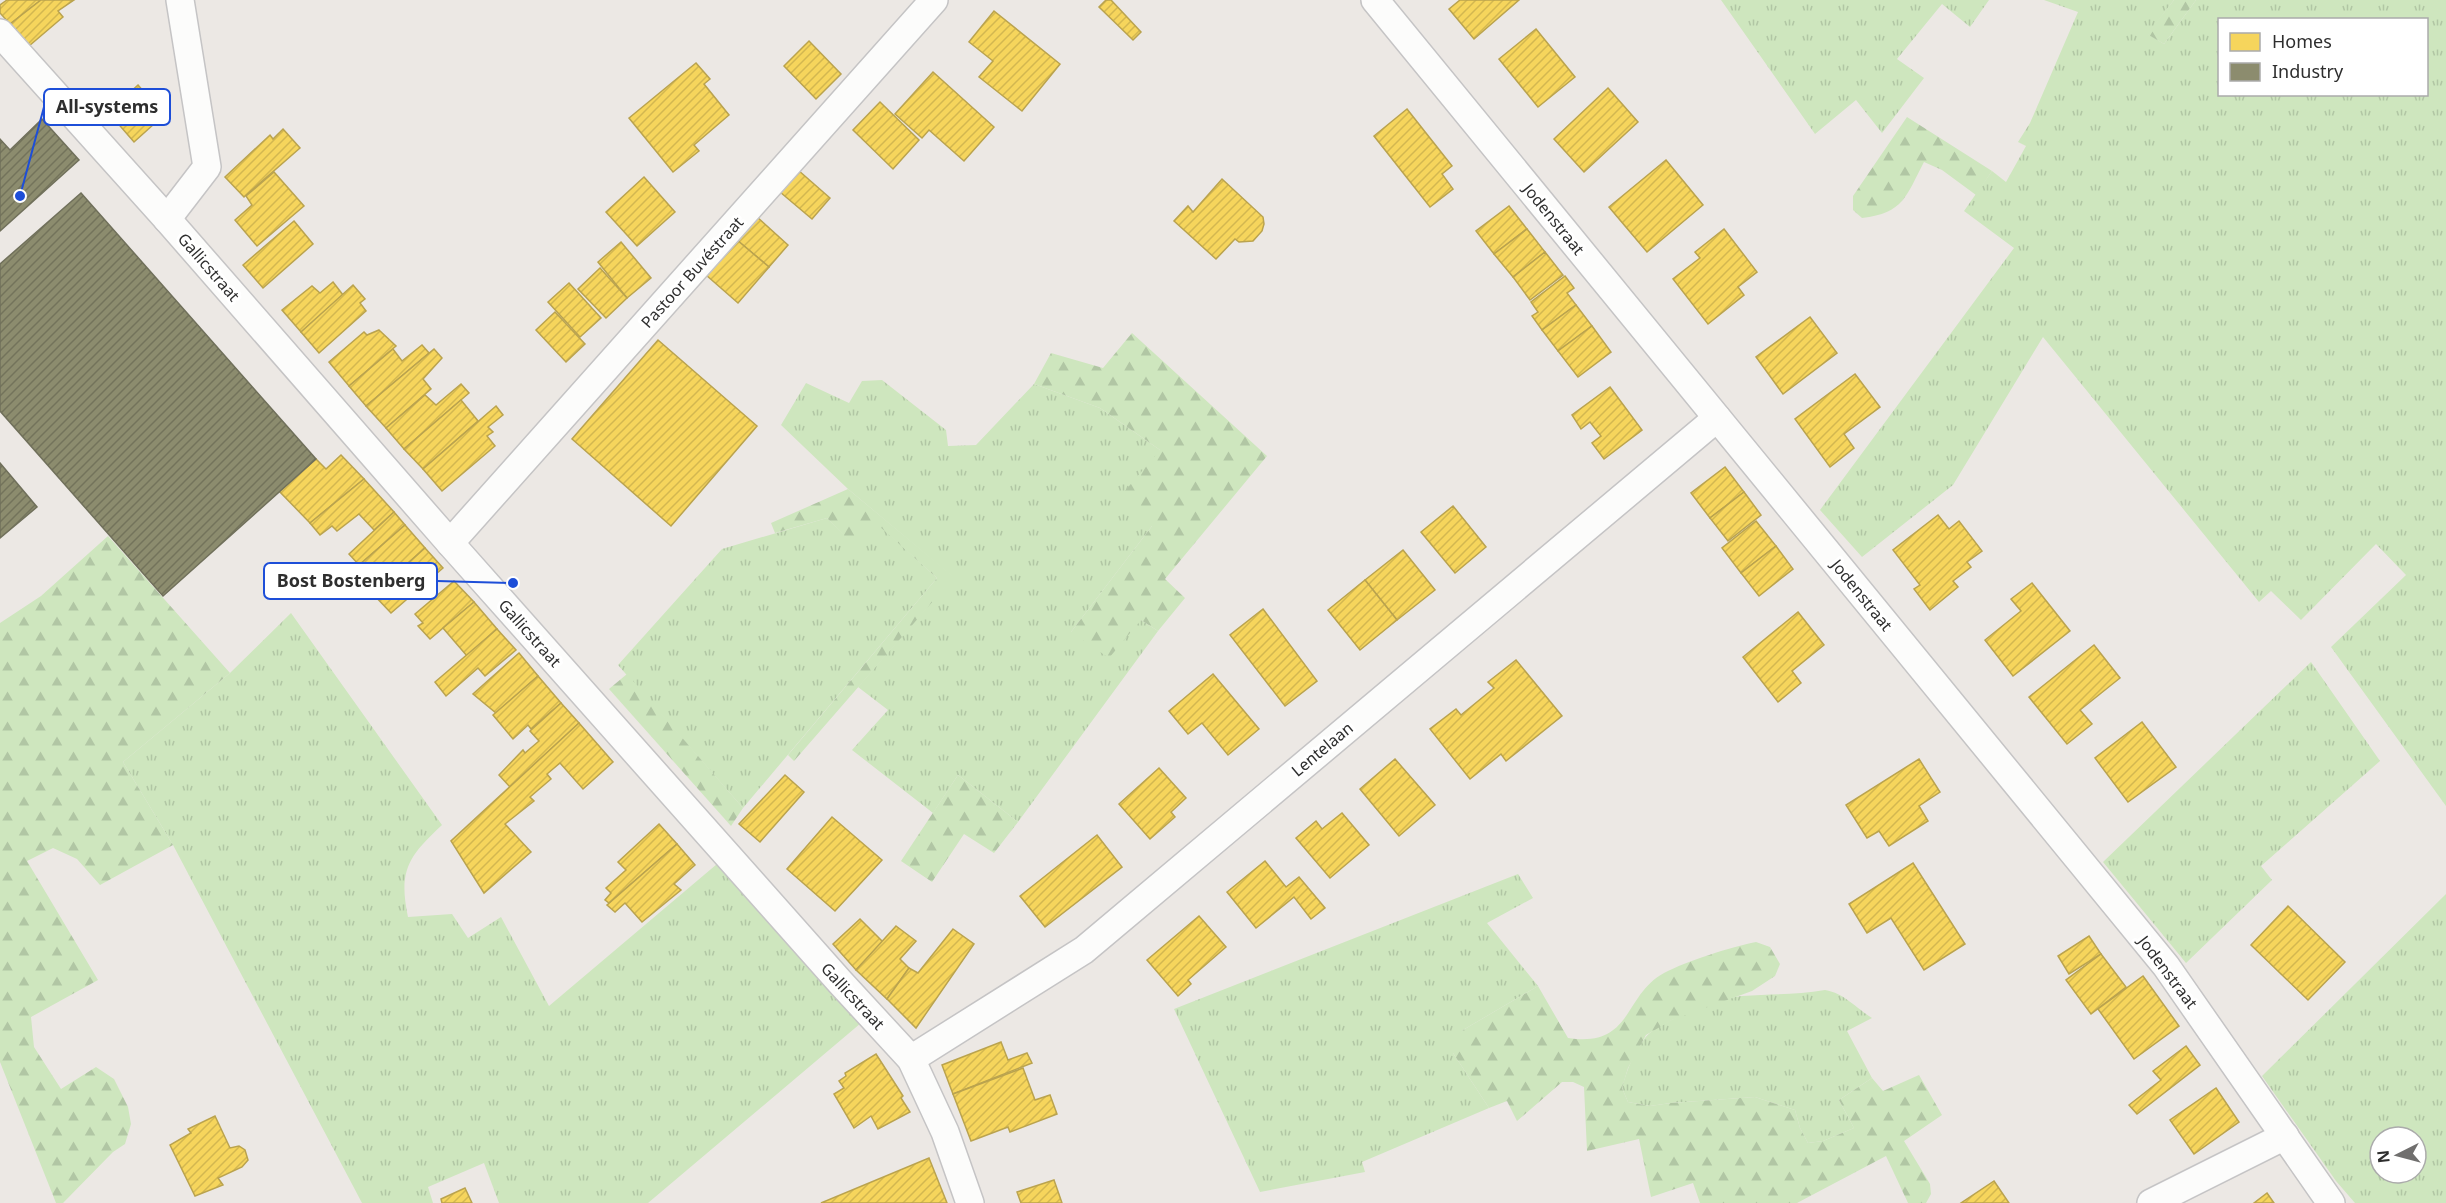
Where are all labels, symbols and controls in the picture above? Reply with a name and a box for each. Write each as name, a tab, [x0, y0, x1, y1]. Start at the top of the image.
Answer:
legend	[2218, 18, 2428, 96]
text: Homes	[2272, 29, 2332, 53]
text: Industry	[2272, 59, 2344, 83]
callout: All-systems	[44, 89, 170, 125]
text: All-systems	[56, 94, 158, 118]
street label: Jodenstraat	[1517, 177, 1590, 260]
street label: Pastoor Buvéstraat	[636, 211, 748, 333]
street label: Gallicstraat	[173, 228, 245, 306]
street label: Jodenstraat	[1825, 553, 1898, 636]
callout: Bost Bostenberg	[264, 563, 437, 599]
text: Bost Bostenberg	[277, 568, 425, 592]
street label: Gallicstraat	[494, 594, 566, 672]
street label: Lentelaan	[1287, 717, 1357, 781]
street label: Jodenstraat	[2132, 929, 2203, 1013]
street label: Gallicstraat	[816, 958, 890, 1034]
north arrow	[2368, 1125, 2428, 1185]
text: N	[2371, 1149, 2395, 1164]

